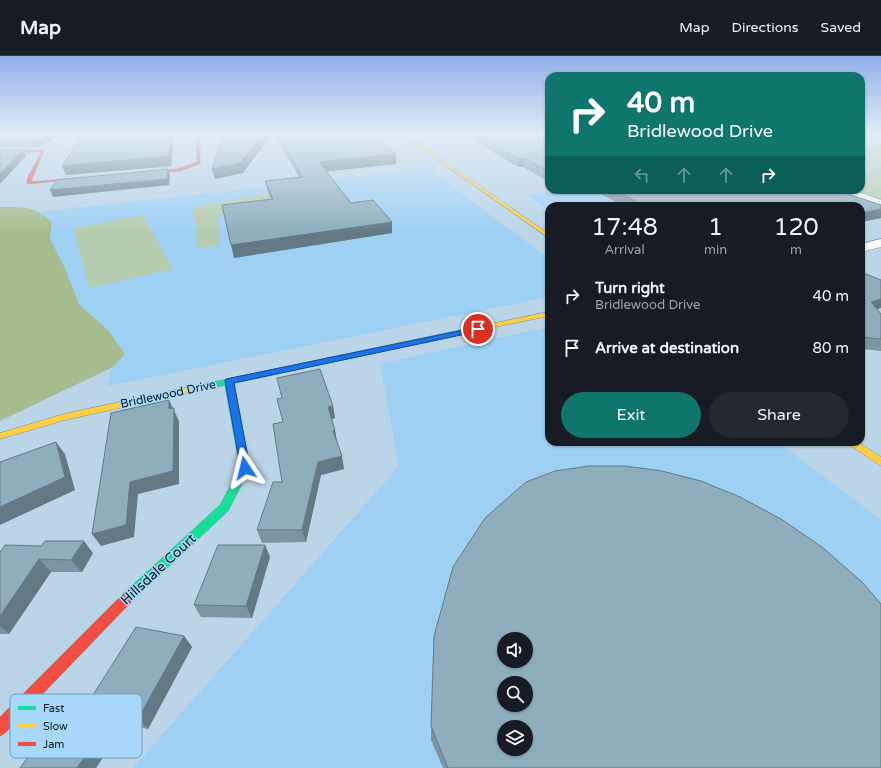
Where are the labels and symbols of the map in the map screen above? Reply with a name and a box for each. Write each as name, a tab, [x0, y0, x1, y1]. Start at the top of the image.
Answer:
pin	[461, 312, 495, 346]
street label: Bridlewood Drive	[119, 377, 217, 411]
position arrow	[224, 447, 266, 489]
street label: Hillsdale Court	[117, 530, 200, 609]
legend	[10, 694, 142, 758]
text: Fast	[43, 702, 64, 715]
text: Slow	[43, 720, 68, 733]
text: Jam	[43, 738, 64, 751]

